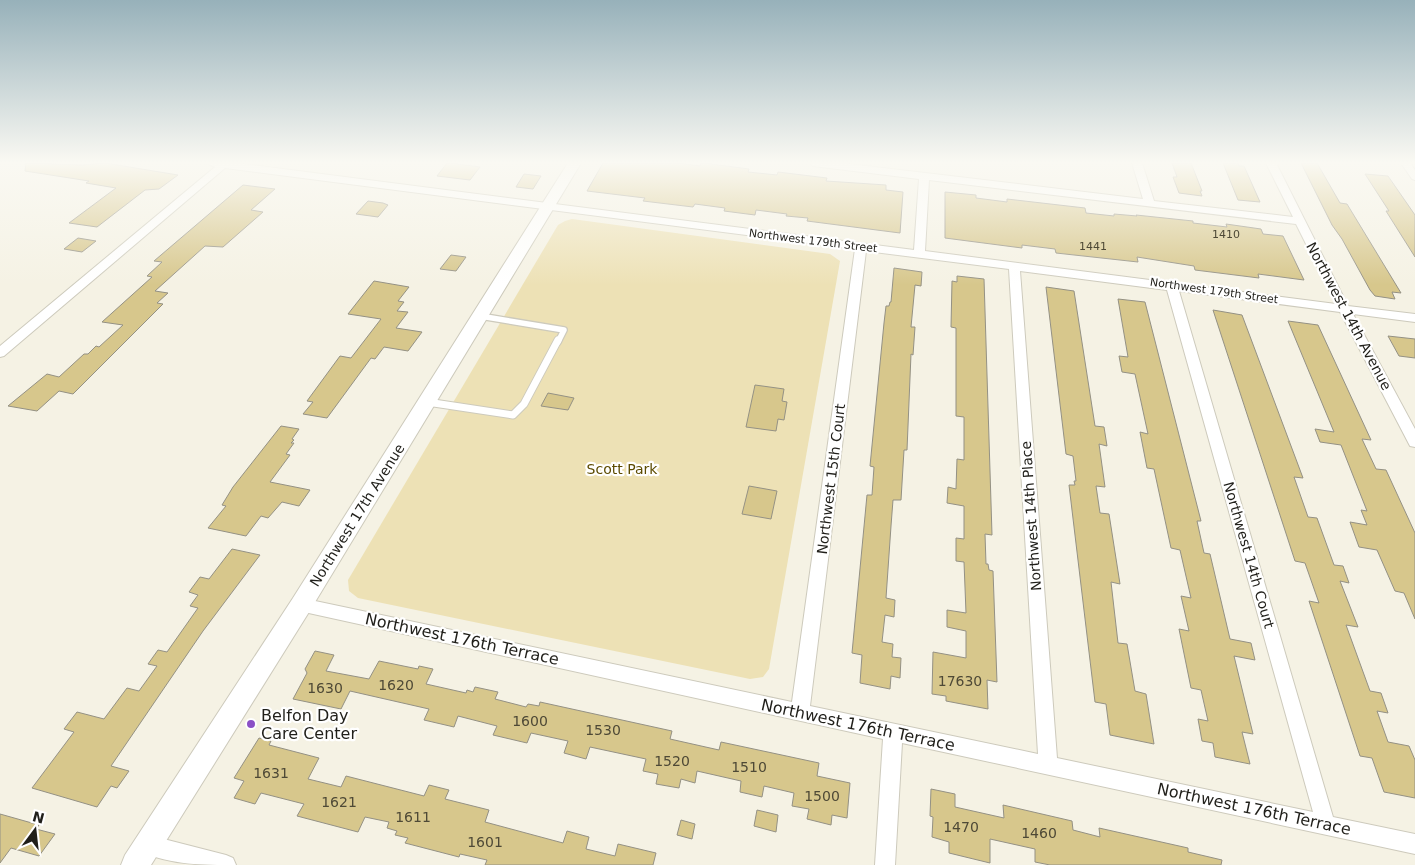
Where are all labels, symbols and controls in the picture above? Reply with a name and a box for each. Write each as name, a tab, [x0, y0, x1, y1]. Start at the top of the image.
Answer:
street label: Northwest 179th Street	[748, 227, 879, 255]
house number: 1410	[1212, 228, 1240, 241]
street label: Northwest 14th Avenue	[1303, 239, 1395, 393]
house number: 1441	[1079, 240, 1107, 253]
street label: Northwest 179th Street	[1149, 276, 1280, 307]
street label: Northwest 15th Court	[814, 402, 848, 555]
street label: Northwest 14th Place	[1018, 440, 1044, 592]
street label: Northwest 17th Avenue	[306, 441, 408, 589]
park label: Scott Park	[587, 461, 658, 477]
street label: Northwest 14th Court	[1220, 480, 1278, 631]
street label: Northwest 176th Terrace	[363, 609, 561, 669]
house number: 17630	[938, 673, 982, 689]
house number: 1620	[378, 677, 414, 693]
house number: 1630	[307, 680, 343, 696]
street label: Northwest 176th Terrace	[759, 695, 957, 755]
place label: Belfon Day Care Center	[261, 706, 357, 743]
house number: 1600	[512, 713, 548, 729]
marker: Belfon Day Care Center	[245, 718, 257, 730]
house number: 1530	[585, 722, 621, 738]
house number: 1520	[654, 753, 690, 769]
house number: 1510	[731, 759, 767, 775]
house number: 1631	[253, 765, 289, 781]
street label: Northwest 176th Terrace	[1155, 779, 1353, 839]
house number: 1500	[804, 788, 840, 804]
house number: 1621	[321, 794, 357, 810]
north arrow	[10, 805, 60, 855]
text: N	[31, 808, 46, 827]
house number: 1611	[395, 809, 431, 825]
house number: 1470	[943, 819, 979, 835]
house number: 1460	[1021, 825, 1057, 841]
house number: 1601	[467, 834, 503, 850]

